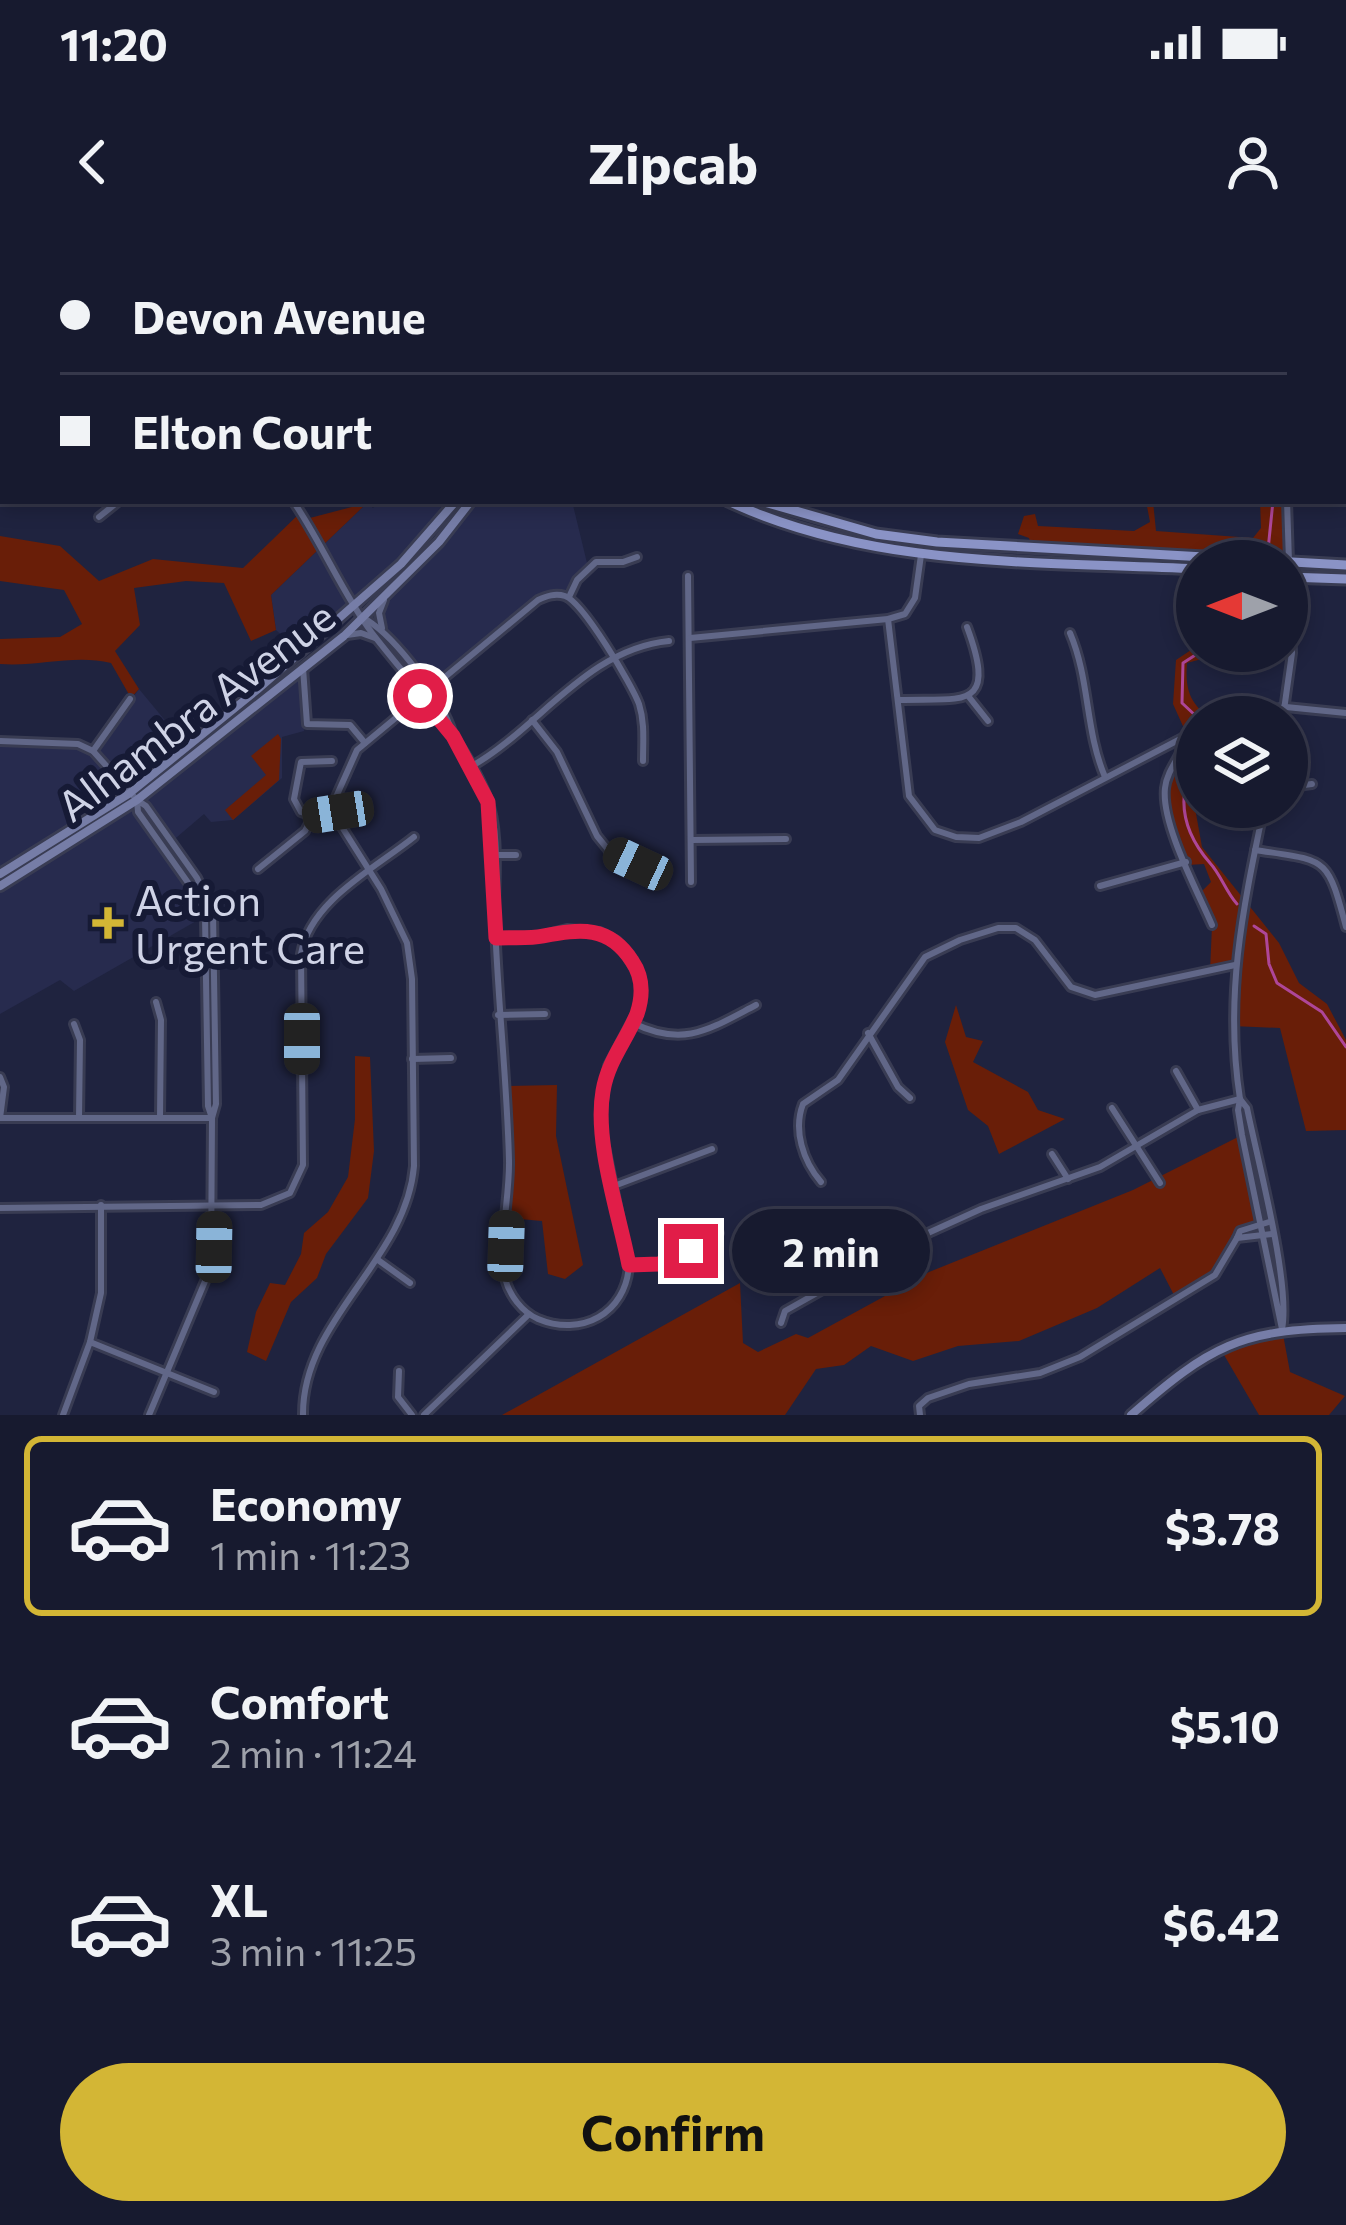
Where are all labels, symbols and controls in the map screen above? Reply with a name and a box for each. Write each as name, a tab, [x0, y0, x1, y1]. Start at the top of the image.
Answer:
text: 11:20	[60, 15, 168, 70]
icon: back	[60, 129, 126, 195]
text: Zipcab	[588, 129, 758, 195]
icon: person	[1220, 129, 1286, 195]
text: Devon Avenue	[132, 288, 426, 343]
text: Elton Court	[132, 403, 372, 458]
north arrow	[1176, 540, 1308, 672]
map controls	[1176, 540, 1308, 828]
street label: Alhambra Avenue	[46, 589, 344, 831]
route start	[393, 669, 447, 723]
button: layers	[1176, 696, 1308, 828]
car	[300, 789, 376, 835]
car	[598, 832, 678, 896]
place label: Action Urgent Care	[135, 873, 365, 973]
marker: Action Urgent Care	[92, 907, 124, 939]
car	[284, 1003, 320, 1075]
car	[487, 1209, 525, 1283]
callout: 2 min	[733, 1209, 931, 1293]
car	[195, 1211, 233, 1283]
route end	[664, 1224, 718, 1278]
text: 2 min	[782, 1227, 880, 1275]
icon: car	[66, 1472, 174, 1580]
text: Economy	[210, 1475, 402, 1530]
text: $3.78	[1165, 1499, 1280, 1554]
text: 1 min · 11:23	[210, 1530, 411, 1578]
icon: car	[66, 1670, 174, 1778]
text: Comfort	[210, 1673, 389, 1728]
text: $5.10	[1170, 1697, 1280, 1752]
text: 2 min · 11:24	[210, 1728, 417, 1776]
icon: car	[66, 1868, 174, 1976]
text: XL	[210, 1871, 268, 1926]
text: $6.42	[1163, 1895, 1280, 1950]
text: 3 min · 11:25	[210, 1926, 417, 1974]
button: Confirm	[60, 2063, 1286, 2201]

